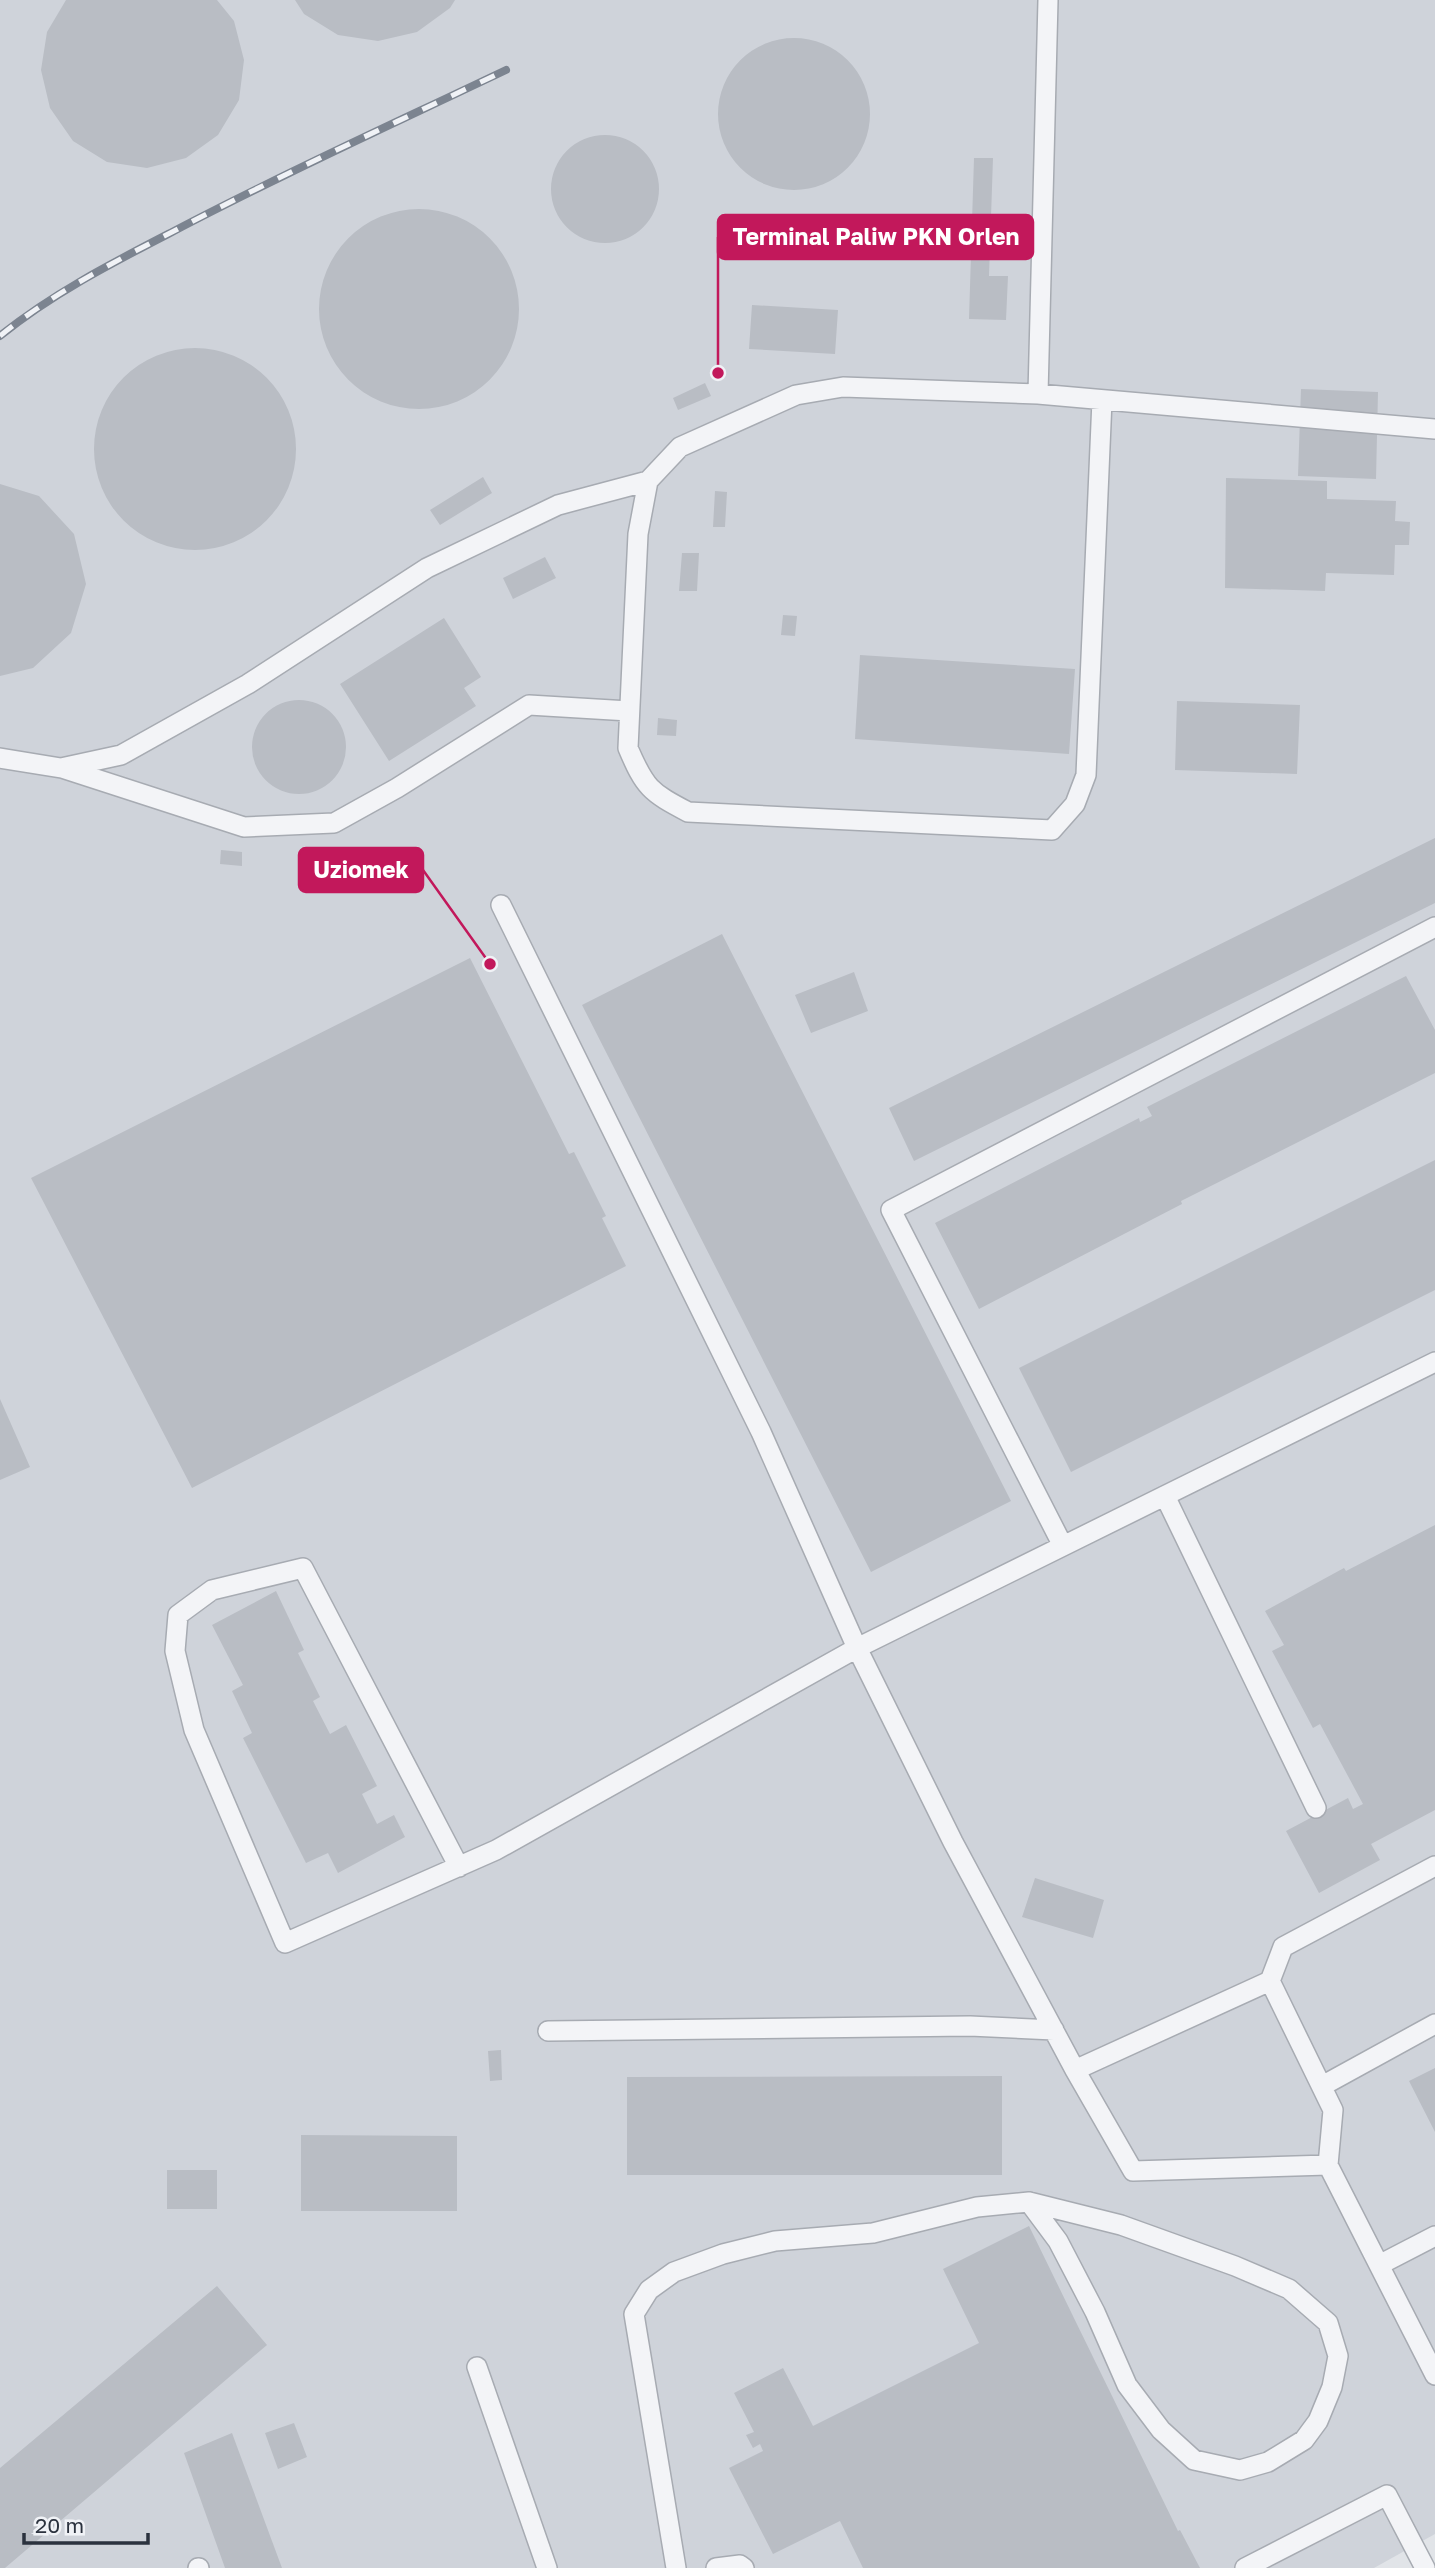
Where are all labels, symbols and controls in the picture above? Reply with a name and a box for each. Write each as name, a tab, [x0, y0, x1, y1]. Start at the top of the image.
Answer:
callout: Terminal Paliw PKN Orlen	[718, 215, 1033, 259]
text: Terminal Paliw PKN Orlen	[732, 222, 1020, 250]
callout: Uziomek	[299, 848, 423, 892]
text: Uziomek	[313, 855, 409, 883]
scale bar	[24, 2502, 149, 2546]
text: 20 m	[35, 2512, 84, 2538]

